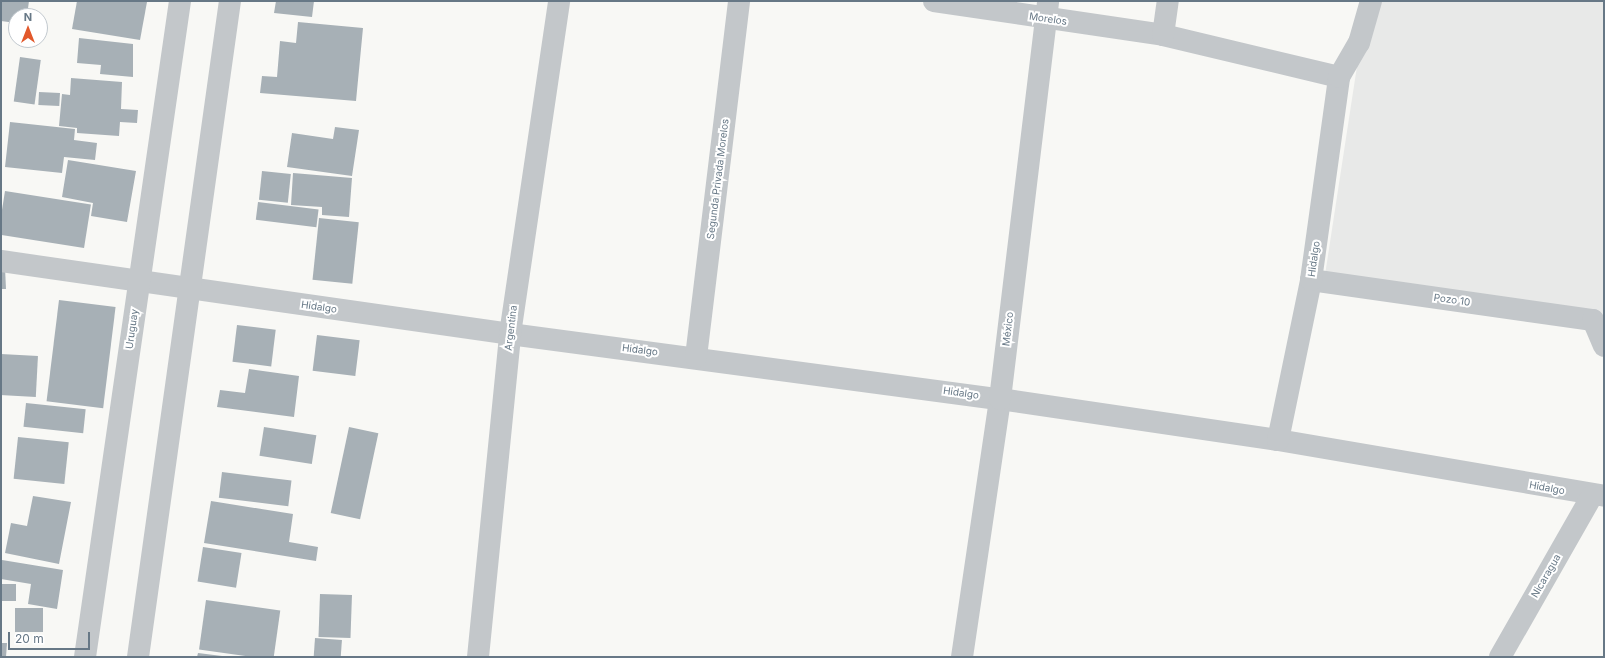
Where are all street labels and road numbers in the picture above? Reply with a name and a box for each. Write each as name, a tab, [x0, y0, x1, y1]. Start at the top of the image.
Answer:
street label: Morelos	[1028, 10, 1068, 28]
street label: Segunda Privada Morelos	[705, 118, 731, 240]
street label: Hidalgo	[1306, 240, 1322, 278]
street label: Pozo 10	[1433, 292, 1471, 308]
street label: Hidalgo	[300, 299, 338, 315]
street label: Argentina	[502, 305, 520, 351]
street label: Uruguay	[123, 308, 141, 350]
street label: México	[1000, 311, 1016, 347]
street label: Hidalgo	[621, 342, 659, 358]
street label: Hidalgo	[942, 385, 980, 401]
street label: Hidalgo	[1528, 479, 1566, 497]
street label: Nicaragua	[1529, 552, 1563, 600]

